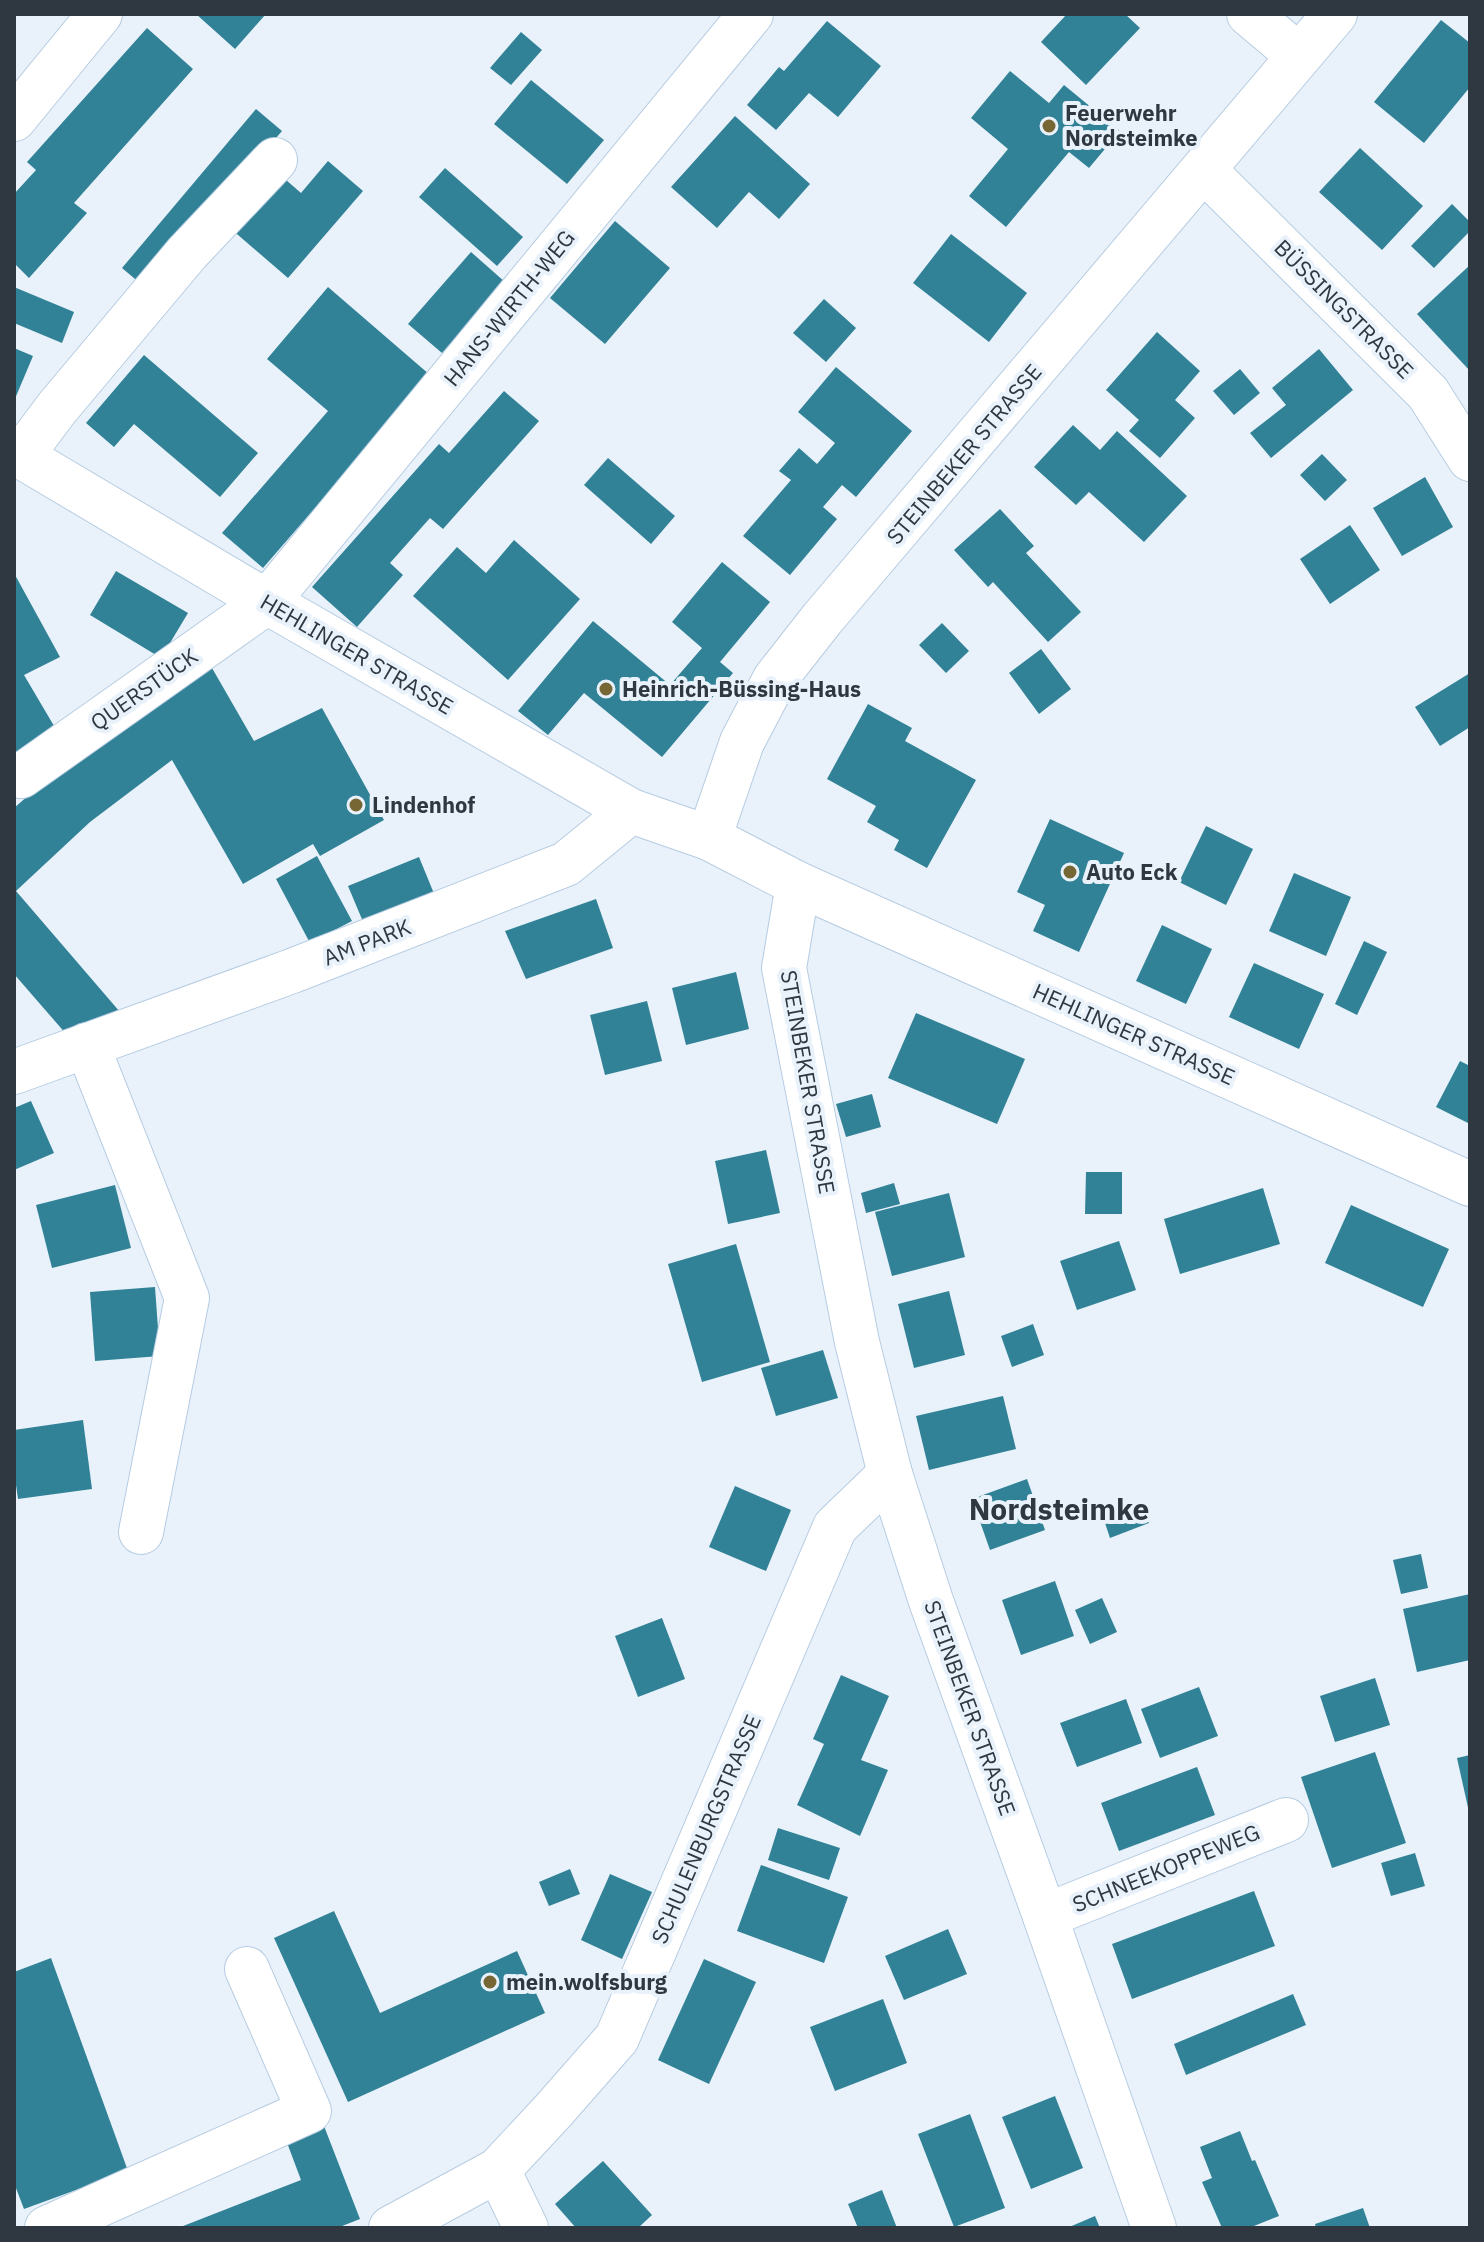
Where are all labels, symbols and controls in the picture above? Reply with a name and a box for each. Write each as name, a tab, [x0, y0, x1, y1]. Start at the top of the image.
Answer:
place label: Feuerwehr Nordsteimke	[1065, 98, 1198, 152]
marker: Feuerwehr Nordsteimke	[1040, 117, 1058, 135]
street label: HANS-WIRTH-WEG	[437, 224, 581, 392]
street label: BÜSSINGSTRASSE	[1268, 233, 1420, 385]
street label: STEINBEKER STRASSE	[880, 357, 1048, 550]
street label: HEHLINGER STRASSE	[256, 586, 459, 721]
street label: QUERSTÜCK	[84, 641, 203, 736]
place label: Heinrich-Büssing-Haus	[622, 674, 861, 703]
marker: Heinrich-Büssing-Haus	[597, 680, 615, 698]
place label: Lindenhof	[372, 790, 475, 819]
marker: Lindenhof	[347, 796, 365, 814]
place label: Auto Eck	[1086, 857, 1178, 886]
marker: Auto Eck	[1061, 863, 1079, 881]
street label: AM PARK	[319, 912, 415, 971]
street label: STEINBEKER STRASSE	[775, 968, 842, 1196]
street label: HEHLINGER STRASSE	[1029, 976, 1240, 1091]
district label: Nordsteimke	[969, 1489, 1149, 1528]
street label: STEINBEKER STRASSE	[918, 1596, 1023, 1819]
street label: SCHULENBURGSTRASSE	[644, 1710, 767, 1948]
street label: SCHNEEKOPPEWEG	[1068, 1817, 1264, 1918]
place label: mein.wolfsburg	[506, 1967, 668, 1996]
marker: mein.wolfsburg	[481, 1973, 499, 1991]

